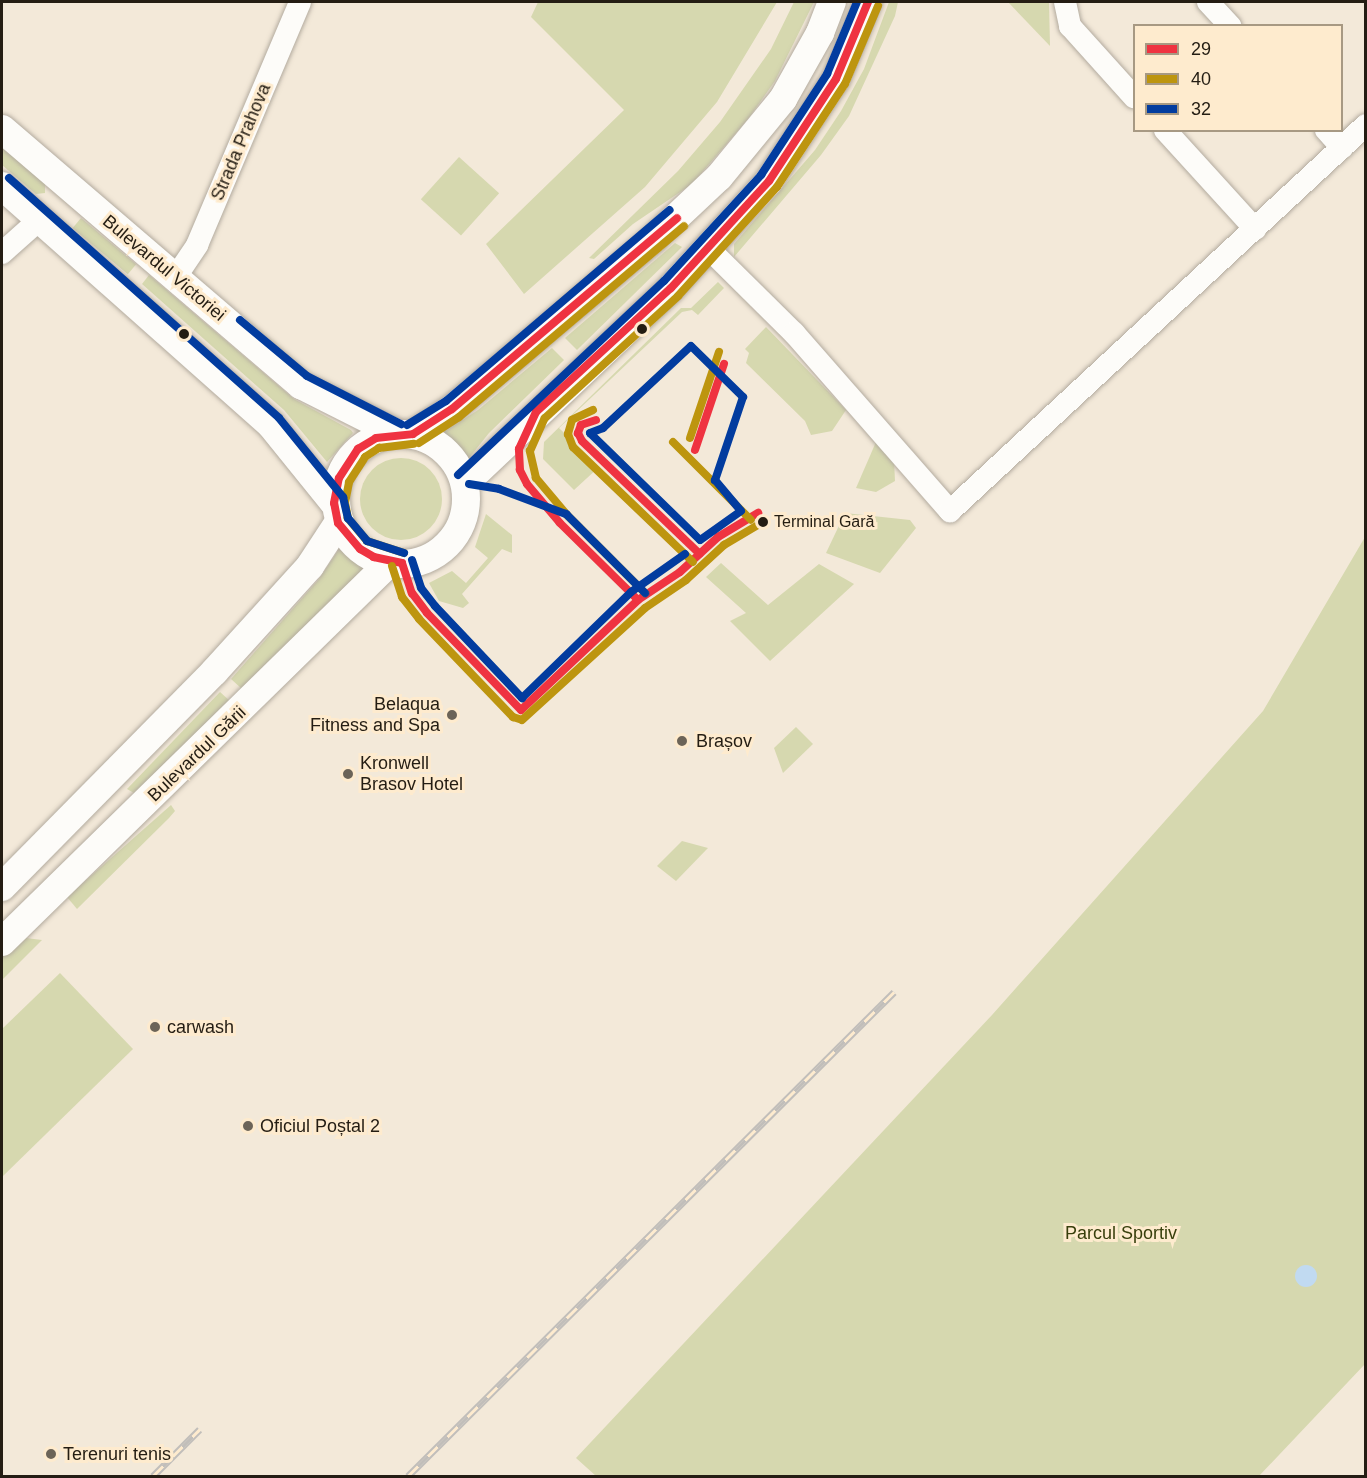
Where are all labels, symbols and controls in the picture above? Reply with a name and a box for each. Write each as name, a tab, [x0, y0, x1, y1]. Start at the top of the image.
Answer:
legend	[1133, 24, 1343, 132]
text: 29	[1191, 39, 1211, 59]
text: 40	[1191, 69, 1211, 89]
street label: Strada Prahova	[207, 80, 275, 204]
text: 32	[1191, 99, 1211, 119]
street label: Bulevardul Victoriei	[98, 210, 230, 326]
unlabelled marker	[636, 323, 648, 335]
unlabelled marker	[178, 328, 190, 340]
place label: Terminal Gară	[774, 512, 874, 532]
marker: Terminal Gară	[757, 516, 769, 528]
place label: Belaqua Fitness and Spa	[310, 694, 440, 736]
street label: Bulevardul Gării	[143, 702, 251, 806]
marker: Belaqua Fitness and Spa	[445, 708, 459, 722]
place label: Brașov	[696, 730, 752, 752]
marker: Brașov	[673, 732, 691, 750]
place label: Kronwell Brasov Hotel	[360, 753, 463, 795]
marker: Kronwell Brasov Hotel	[341, 767, 355, 781]
place label: carwash	[167, 1016, 234, 1038]
marker: carwash	[148, 1020, 162, 1034]
place label: Oficiul Poștal 2	[260, 1115, 380, 1137]
marker: Oficiul Poștal 2	[241, 1119, 255, 1133]
park label: Parcul Sportiv	[1065, 1222, 1177, 1244]
place label: Terenuri tenis	[63, 1443, 171, 1465]
marker: Terenuri tenis	[44, 1447, 58, 1461]

